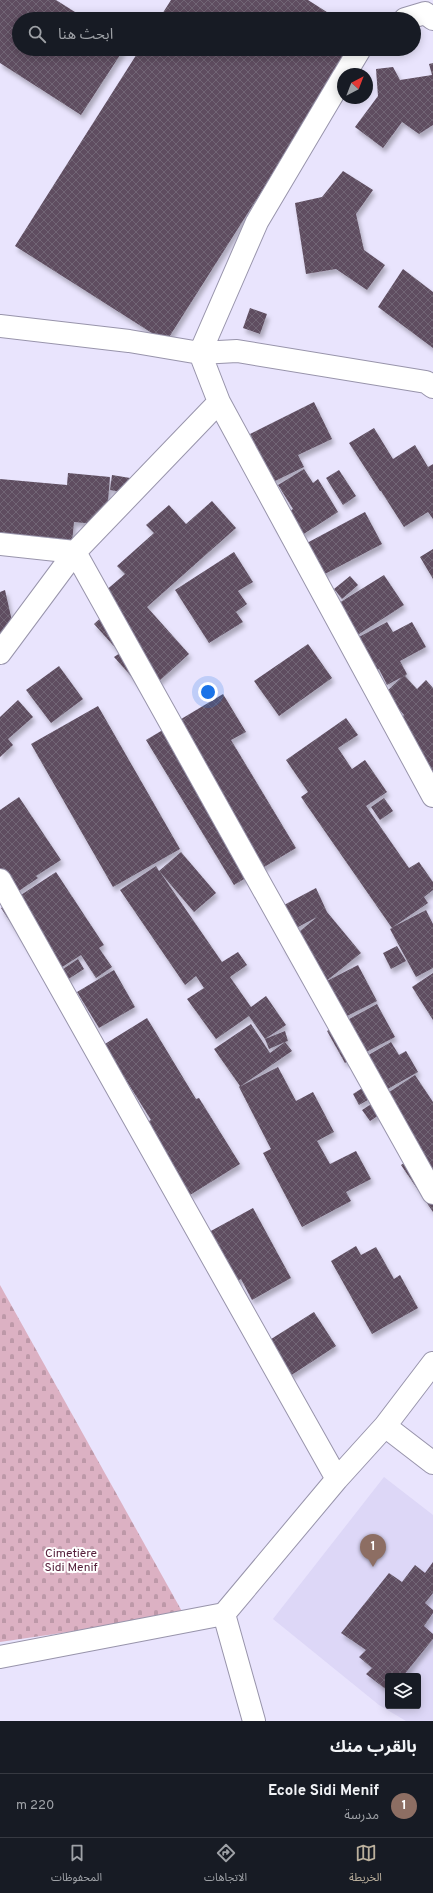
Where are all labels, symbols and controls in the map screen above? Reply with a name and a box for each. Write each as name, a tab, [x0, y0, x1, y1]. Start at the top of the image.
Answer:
search box	[12, 12, 421, 56]
icon: search	[26, 23, 48, 45]
text: ابحث هنا	[58, 26, 113, 45]
north arrow	[337, 68, 373, 104]
your location	[198, 682, 218, 702]
pin: 1	[360, 1534, 386, 1567]
park label: Cimetière Sidi Menif	[45, 1546, 97, 1576]
map controls	[385, 1673, 421, 1709]
button: layers	[385, 1673, 421, 1709]
text: بالقرب منك	[330, 1737, 417, 1759]
text: Ecole Sidi Menif	[268, 1782, 379, 1801]
text: 220 m	[16, 1798, 54, 1814]
text: 1	[401, 1798, 407, 1814]
text: مدرسة	[344, 1808, 379, 1824]
tab: المحفوظات	[51, 1842, 102, 1889]
tab: الاتجاهات	[204, 1842, 247, 1889]
tab: الخريطة	[349, 1842, 382, 1889]

